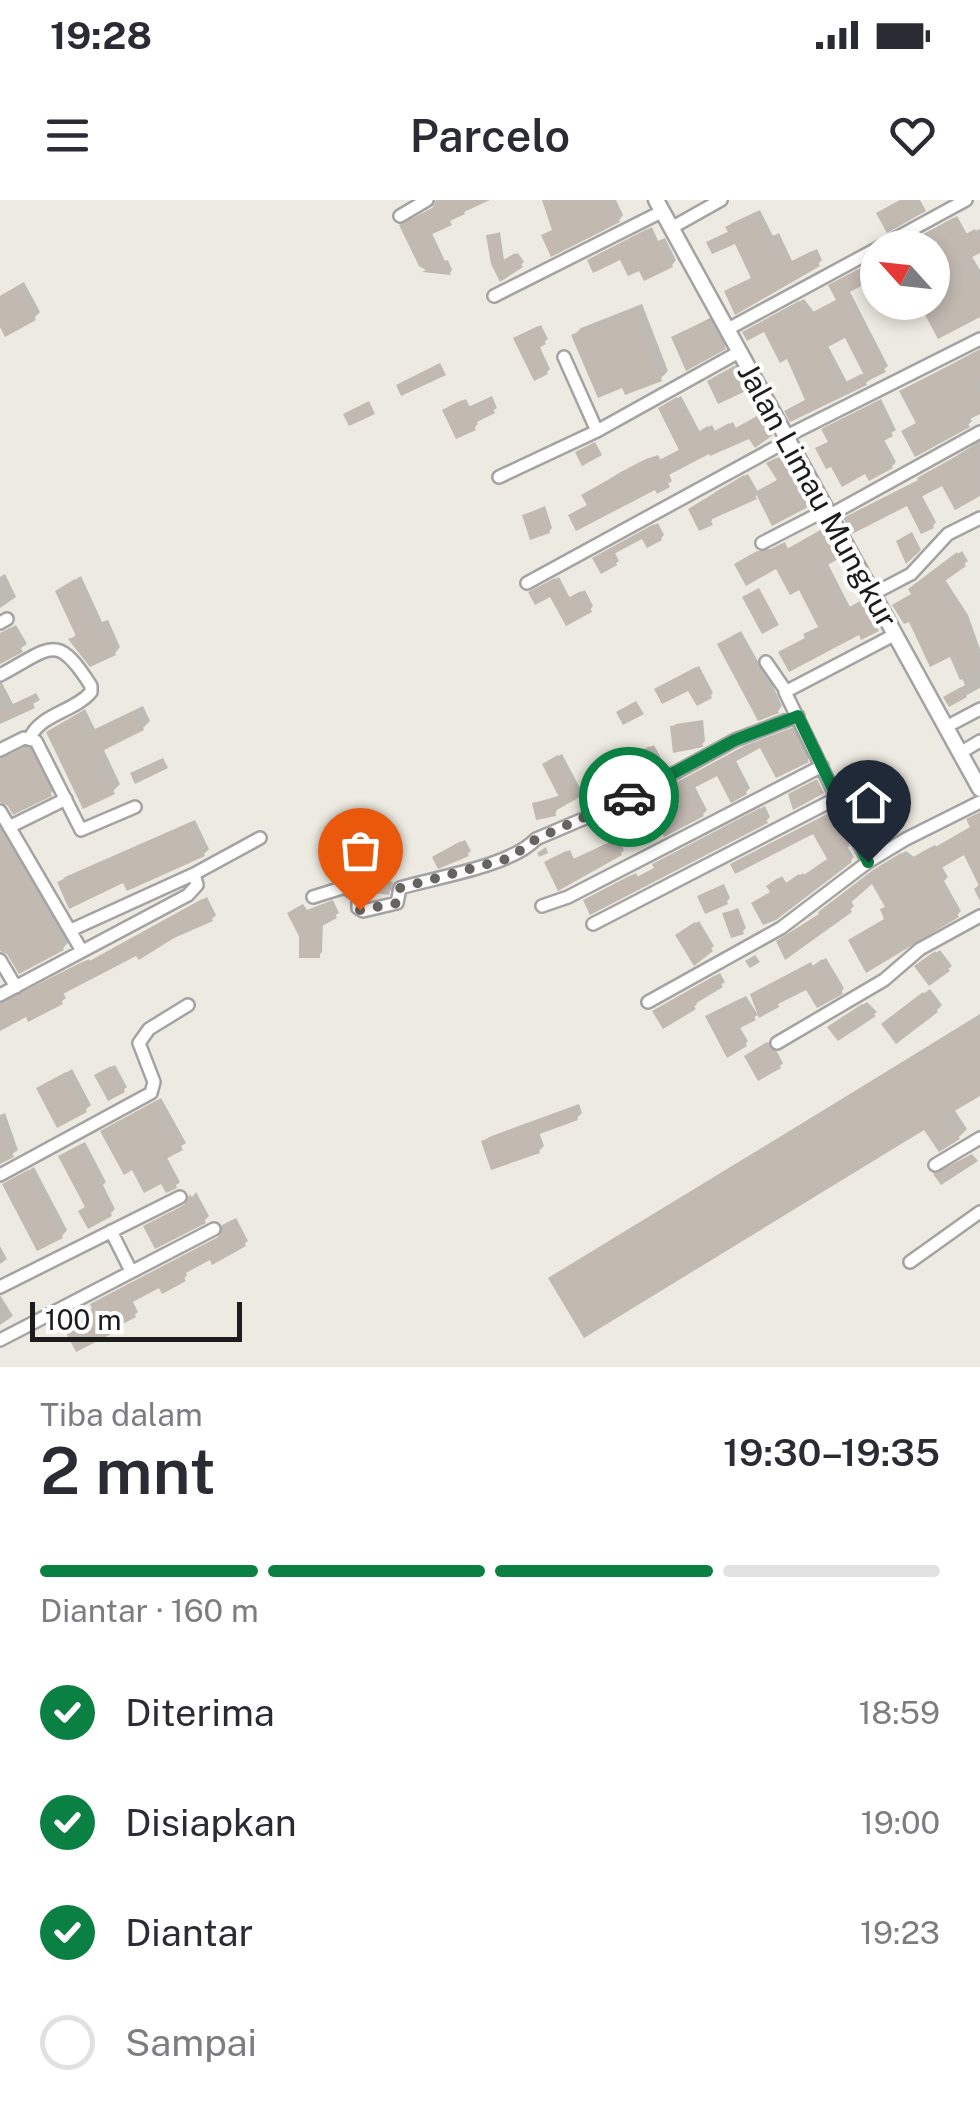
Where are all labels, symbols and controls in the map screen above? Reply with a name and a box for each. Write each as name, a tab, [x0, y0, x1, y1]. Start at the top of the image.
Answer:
text: 19:28	[50, 13, 152, 58]
icon: menu	[40, 108, 95, 163]
icon: heart	[885, 108, 940, 163]
text: Parcelo	[410, 109, 570, 162]
north arrow	[860, 230, 950, 320]
map controls	[860, 230, 950, 320]
street label: Jalan Limau Mungkur	[730, 357, 906, 633]
courier	[579, 747, 679, 847]
pin	[826, 760, 911, 863]
icon: car	[602, 770, 657, 825]
icon: home	[841, 775, 896, 830]
pin	[318, 808, 403, 911]
icon: bag	[333, 823, 388, 878]
scale bar	[30, 1297, 242, 1342]
text: 100 m	[45, 1303, 122, 1336]
text: Tiba dalam	[40, 1396, 203, 1433]
text: 19:30–19:35	[723, 1430, 940, 1475]
text: 2 mnt	[40, 1432, 216, 1509]
text: Diantar · 160 m	[40, 1592, 259, 1629]
icon: check	[40, 1685, 95, 1740]
text: Diterima	[125, 1690, 275, 1735]
text: 18:59	[859, 1694, 940, 1731]
icon: check	[40, 1795, 95, 1850]
text: Disiapkan	[125, 1800, 297, 1845]
text: 19:00	[861, 1804, 940, 1841]
icon: check	[40, 1905, 95, 1960]
text: Diantar	[125, 1910, 253, 1955]
text: 19:23	[860, 1914, 940, 1951]
text: Sampai	[125, 2020, 257, 2065]

